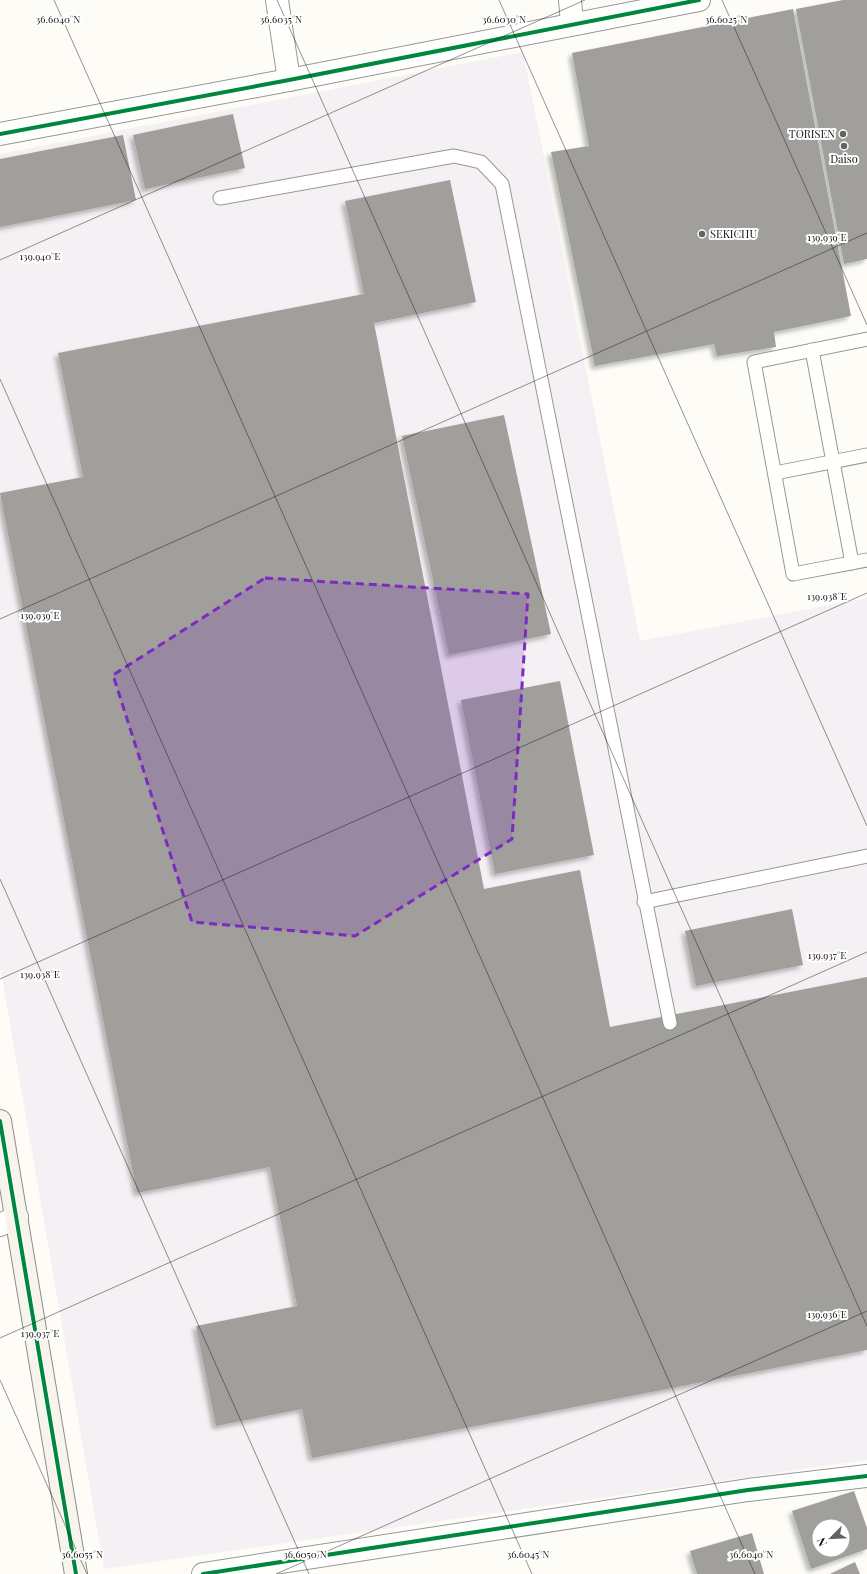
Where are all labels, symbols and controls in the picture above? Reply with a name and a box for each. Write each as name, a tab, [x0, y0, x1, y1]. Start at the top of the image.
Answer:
text: 36.6040°N	[36, 12, 80, 26]
text: 36.6035°N	[260, 12, 302, 26]
text: 36.6030°N	[482, 12, 526, 26]
text: 36.6025°N	[705, 12, 747, 26]
place label: TORISEN	[789, 126, 835, 141]
marker: TORISEN	[838, 129, 848, 139]
marker: Daiso	[839, 141, 849, 151]
place label: Daiso	[830, 151, 858, 166]
place label: SEKICHU	[710, 226, 757, 241]
marker: SEKICHU	[697, 229, 707, 239]
text: 139.939°E	[807, 230, 847, 244]
text: 139.940°E	[20, 249, 60, 263]
text: 139.938°E	[807, 589, 847, 603]
text: 139.939°E	[20, 608, 60, 622]
text: 139.937°E	[808, 948, 846, 962]
text: 139.938°E	[20, 967, 60, 981]
text: 139.936°E	[807, 1307, 847, 1321]
text: 139.937°E	[21, 1326, 59, 1340]
north arrow	[811, 1518, 851, 1558]
text: N	[813, 1536, 830, 1549]
text: 36.6055°N	[61, 1547, 103, 1561]
text: 36.6050°N	[283, 1547, 327, 1561]
text: 36.6045°N	[507, 1547, 549, 1561]
text: 36.6040°N	[729, 1547, 773, 1561]

